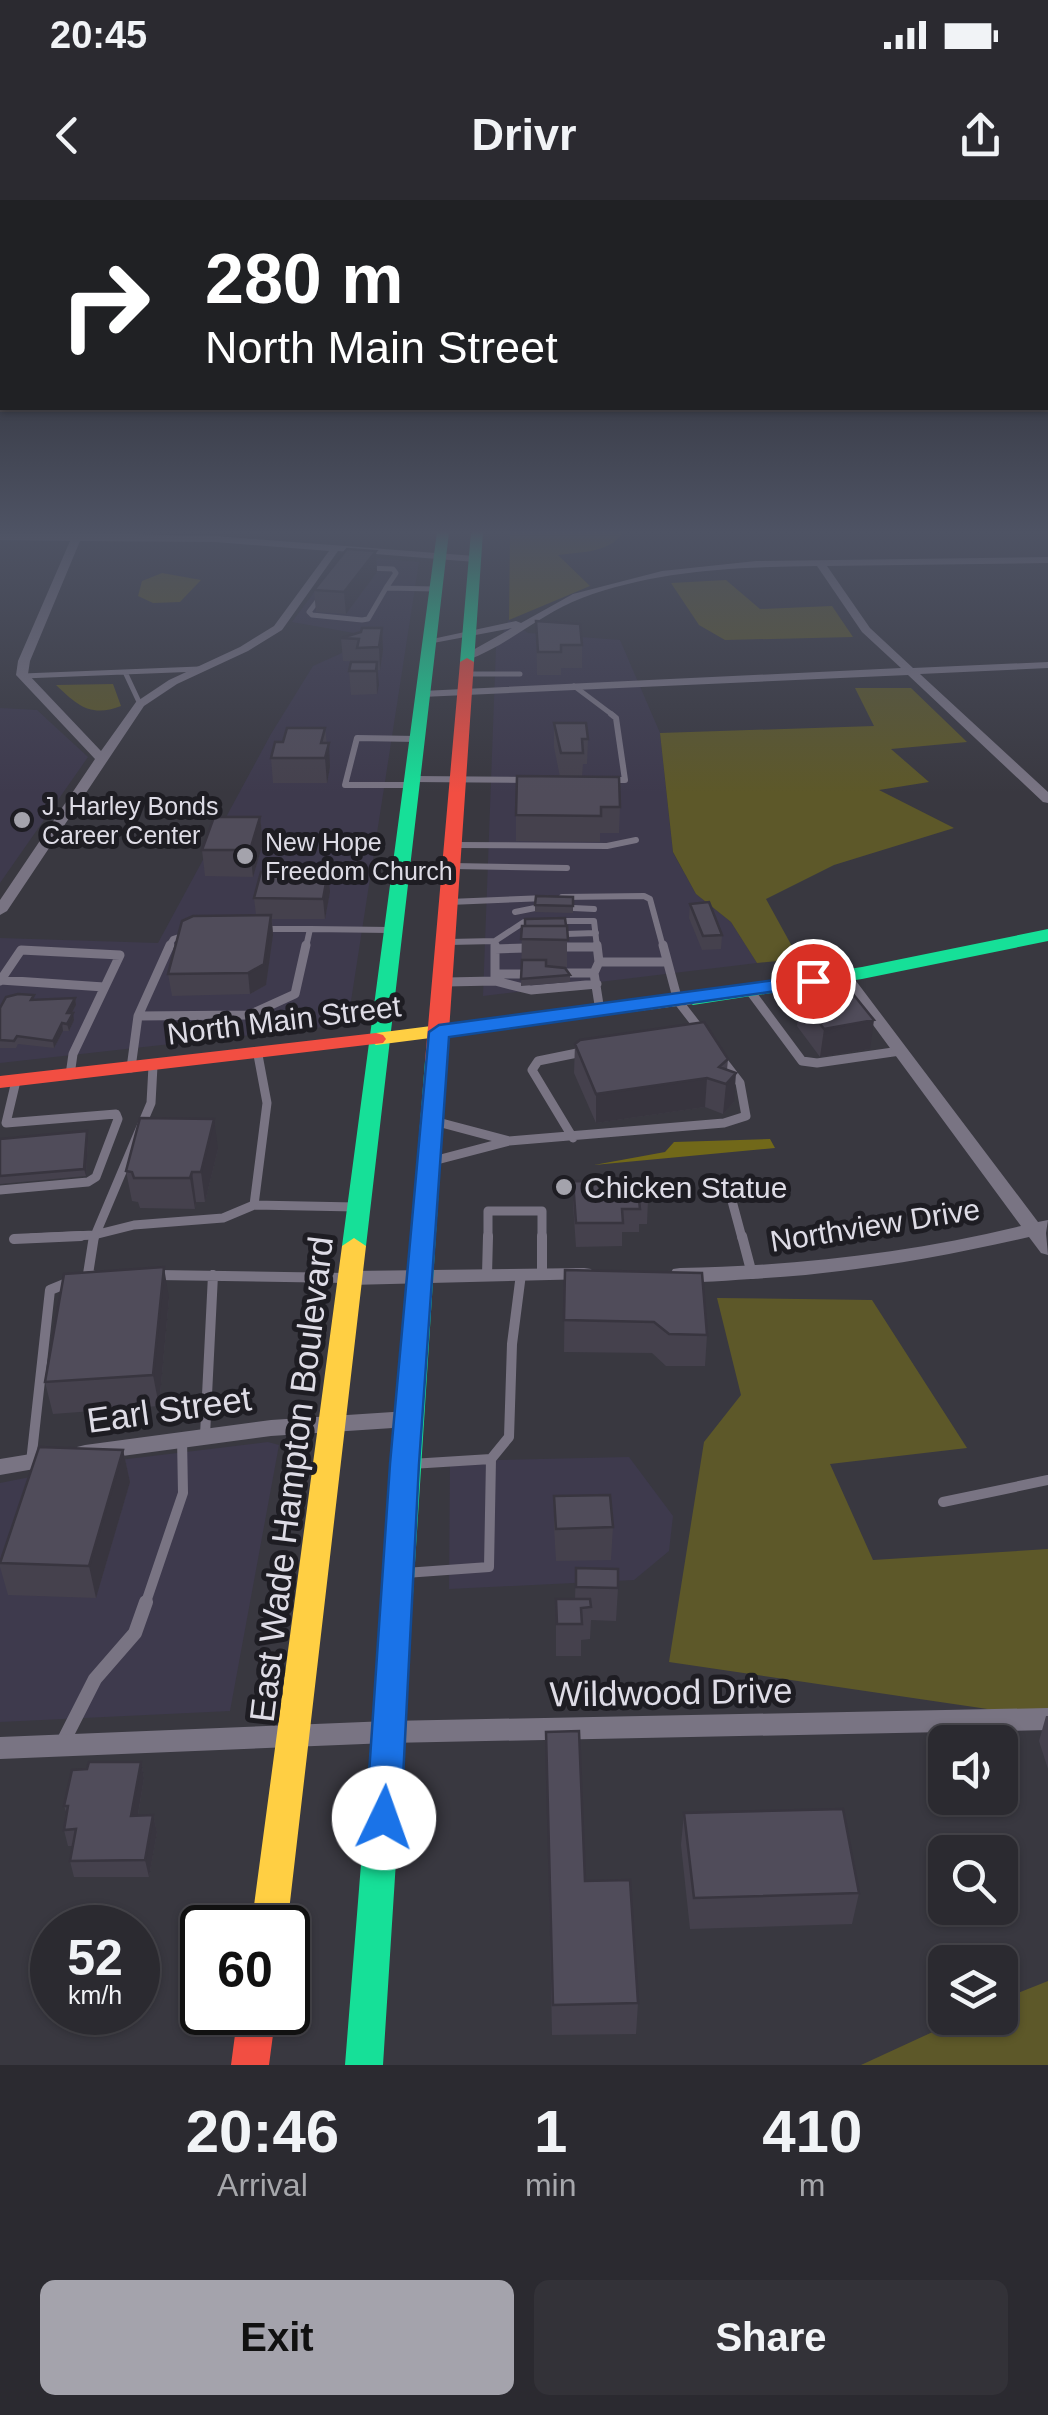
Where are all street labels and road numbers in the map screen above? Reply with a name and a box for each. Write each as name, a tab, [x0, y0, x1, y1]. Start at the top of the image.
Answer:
street label: North Main Street	[165, 989, 403, 1051]
street label: Northview Drive	[768, 1192, 982, 1258]
street label: East Wade Hampton Boulevard	[242, 1234, 340, 1724]
street label: Earl Street	[84, 1378, 254, 1440]
street label: Wildwood Drive	[549, 1670, 793, 1714]

